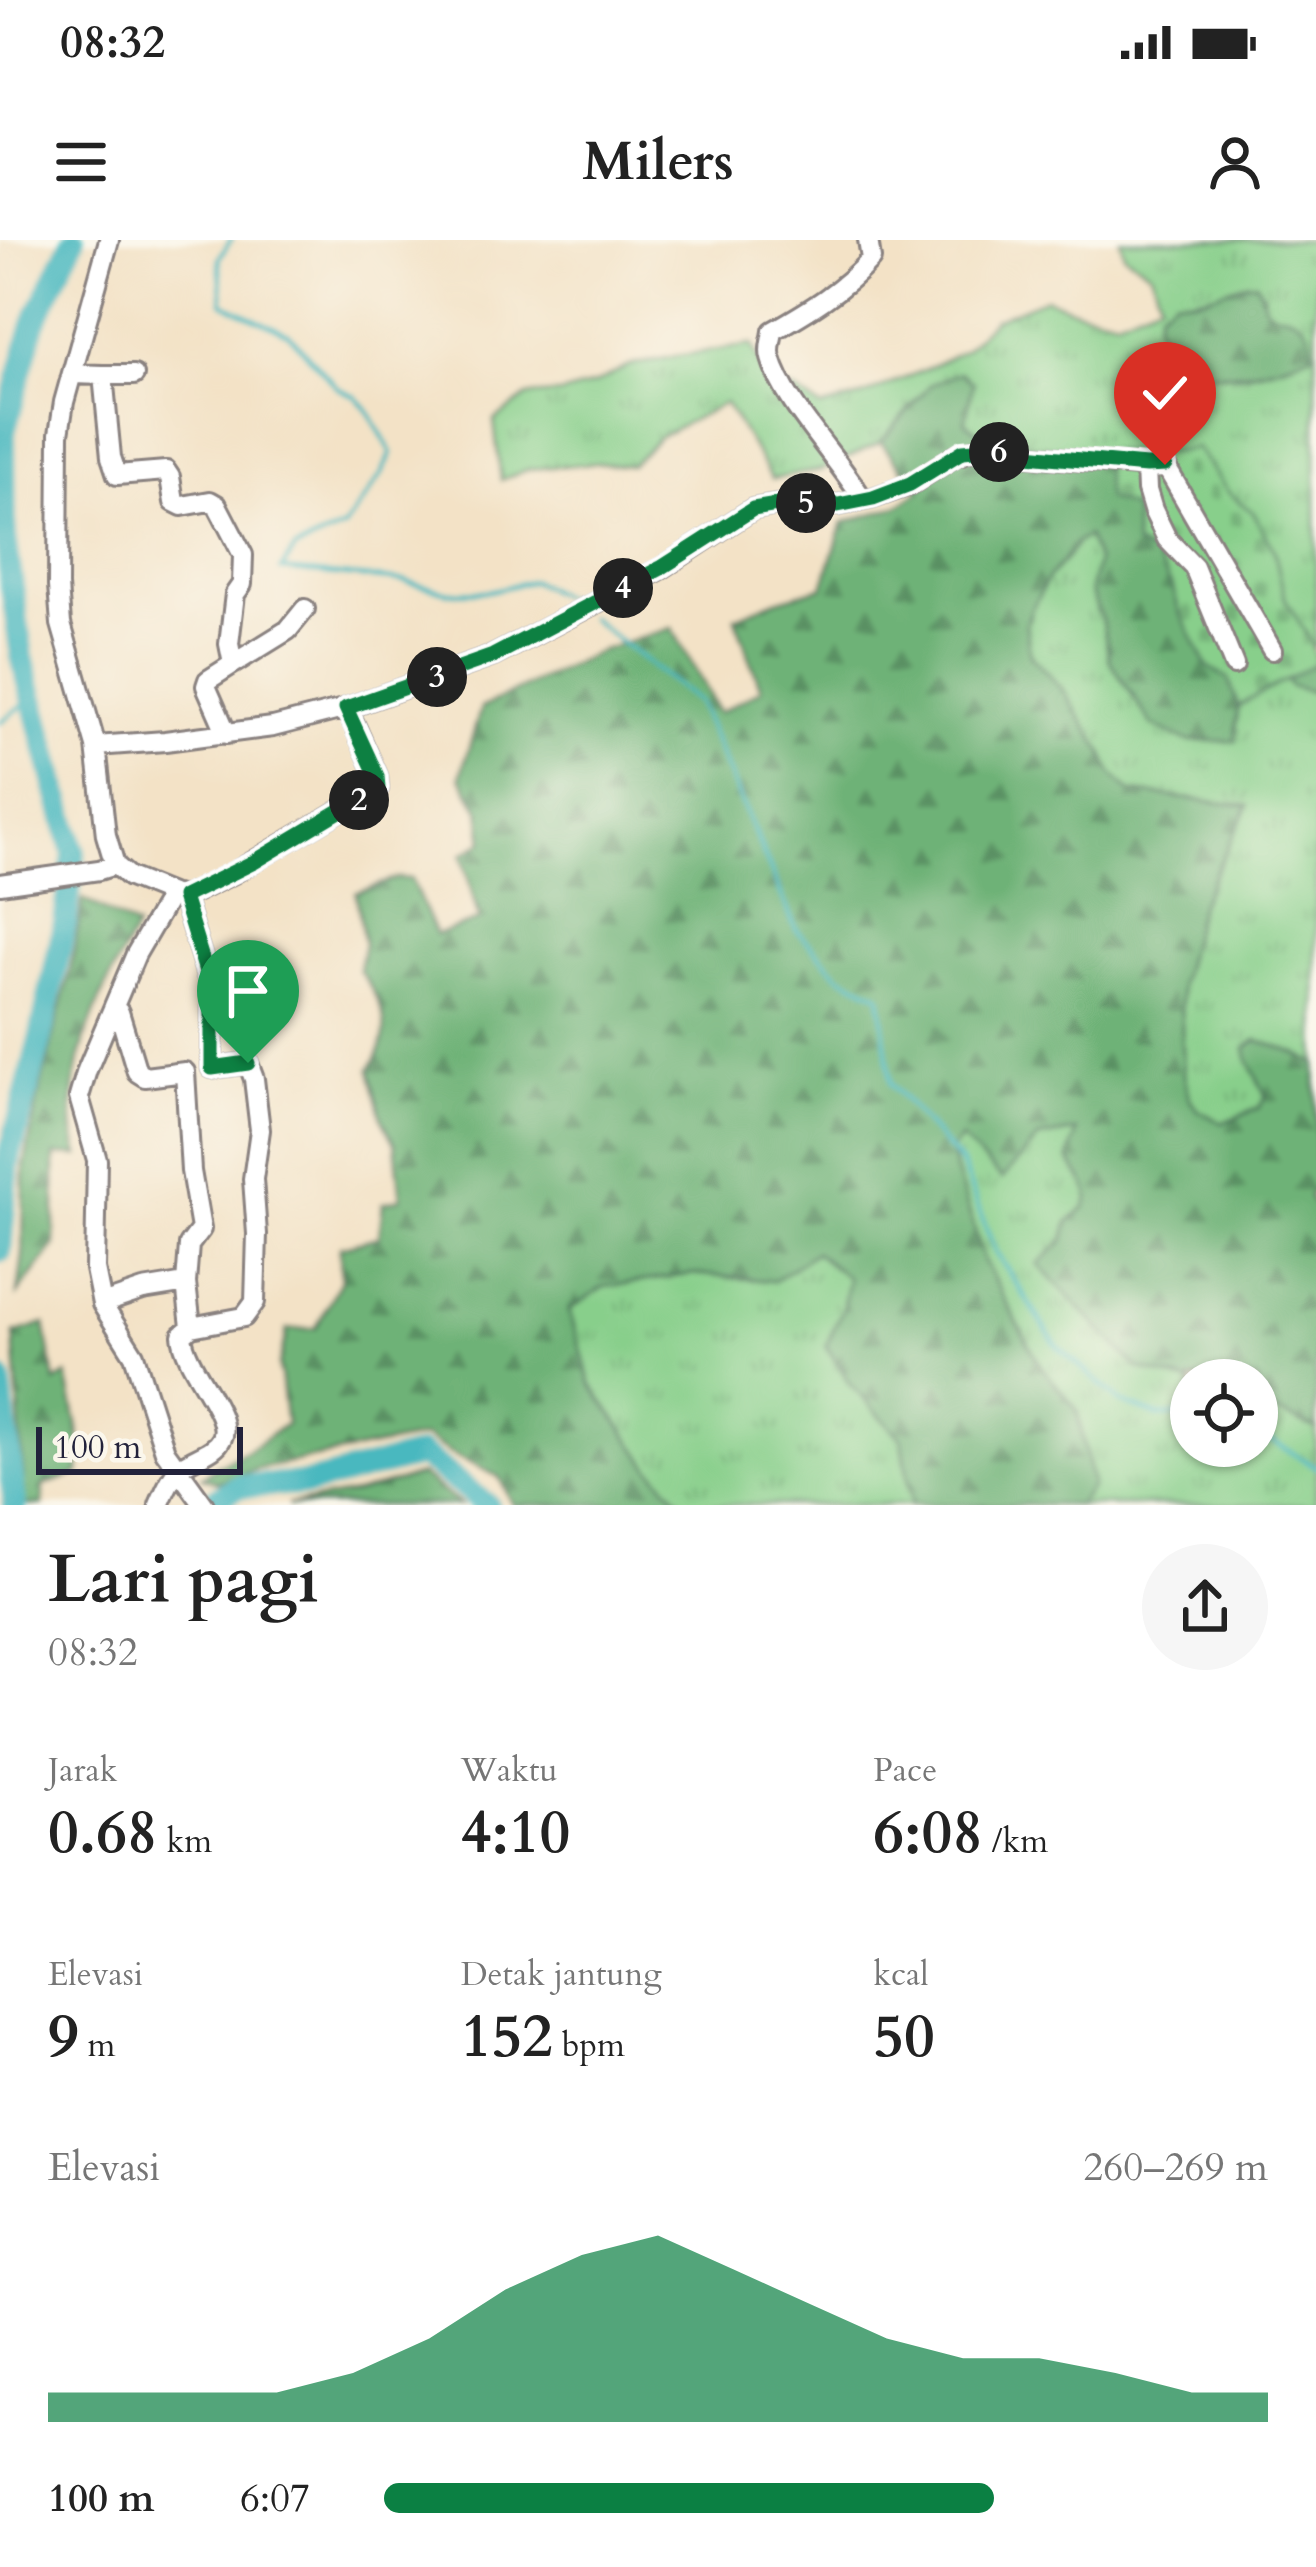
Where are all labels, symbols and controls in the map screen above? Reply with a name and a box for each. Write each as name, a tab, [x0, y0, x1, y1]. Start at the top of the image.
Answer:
text: 08:32	[60, 12, 165, 73]
text: Milers	[582, 126, 734, 199]
icon: menu	[48, 129, 114, 195]
icon: person	[1202, 129, 1268, 195]
pin	[1114, 342, 1216, 465]
icon: check	[1132, 360, 1198, 426]
pin: 6	[969, 422, 1029, 482]
text: 6	[991, 429, 1007, 474]
pin: 5	[776, 473, 836, 533]
text: 5	[798, 480, 814, 525]
pin: 4	[593, 558, 653, 618]
text: 4	[615, 565, 631, 610]
pin: 3	[407, 647, 467, 707]
text: 3	[429, 654, 445, 699]
pin: 2	[329, 770, 389, 830]
text: 2	[351, 777, 367, 822]
pin	[197, 940, 299, 1063]
icon: arrive	[215, 958, 281, 1024]
map controls	[1170, 1359, 1278, 1467]
button: locate	[1170, 1359, 1278, 1467]
scale bar	[36, 1421, 243, 1474]
text: 100 m	[54, 1425, 141, 1470]
text: Lari pagi	[48, 1536, 319, 1625]
button: share	[1142, 1544, 1268, 1670]
text: 08:32	[48, 1626, 138, 1679]
text: Jarak	[48, 1748, 117, 1793]
text: Waktu	[461, 1748, 558, 1793]
text: Pace	[873, 1748, 937, 1793]
text: 0.68	[48, 1793, 158, 1874]
text: 4:10	[461, 1793, 570, 1874]
text: 6:08	[873, 1793, 983, 1874]
text: km	[158, 1819, 212, 1864]
text: /km	[983, 1819, 1048, 1864]
text: Elevasi	[48, 1952, 143, 1997]
text: Detak jantung	[461, 1952, 662, 1997]
text: kcal	[873, 1952, 929, 1997]
text: 9	[48, 1997, 79, 2078]
text: 152	[461, 1997, 553, 2078]
text: 50	[873, 1997, 935, 2078]
text: m	[79, 2023, 116, 2068]
text: bpm	[553, 2023, 625, 2068]
text: Elevasi	[48, 2141, 160, 2194]
text: 260–269 m	[1083, 2141, 1268, 2194]
text: 100 m	[48, 2472, 154, 2525]
text: 6:07	[240, 2472, 310, 2525]

